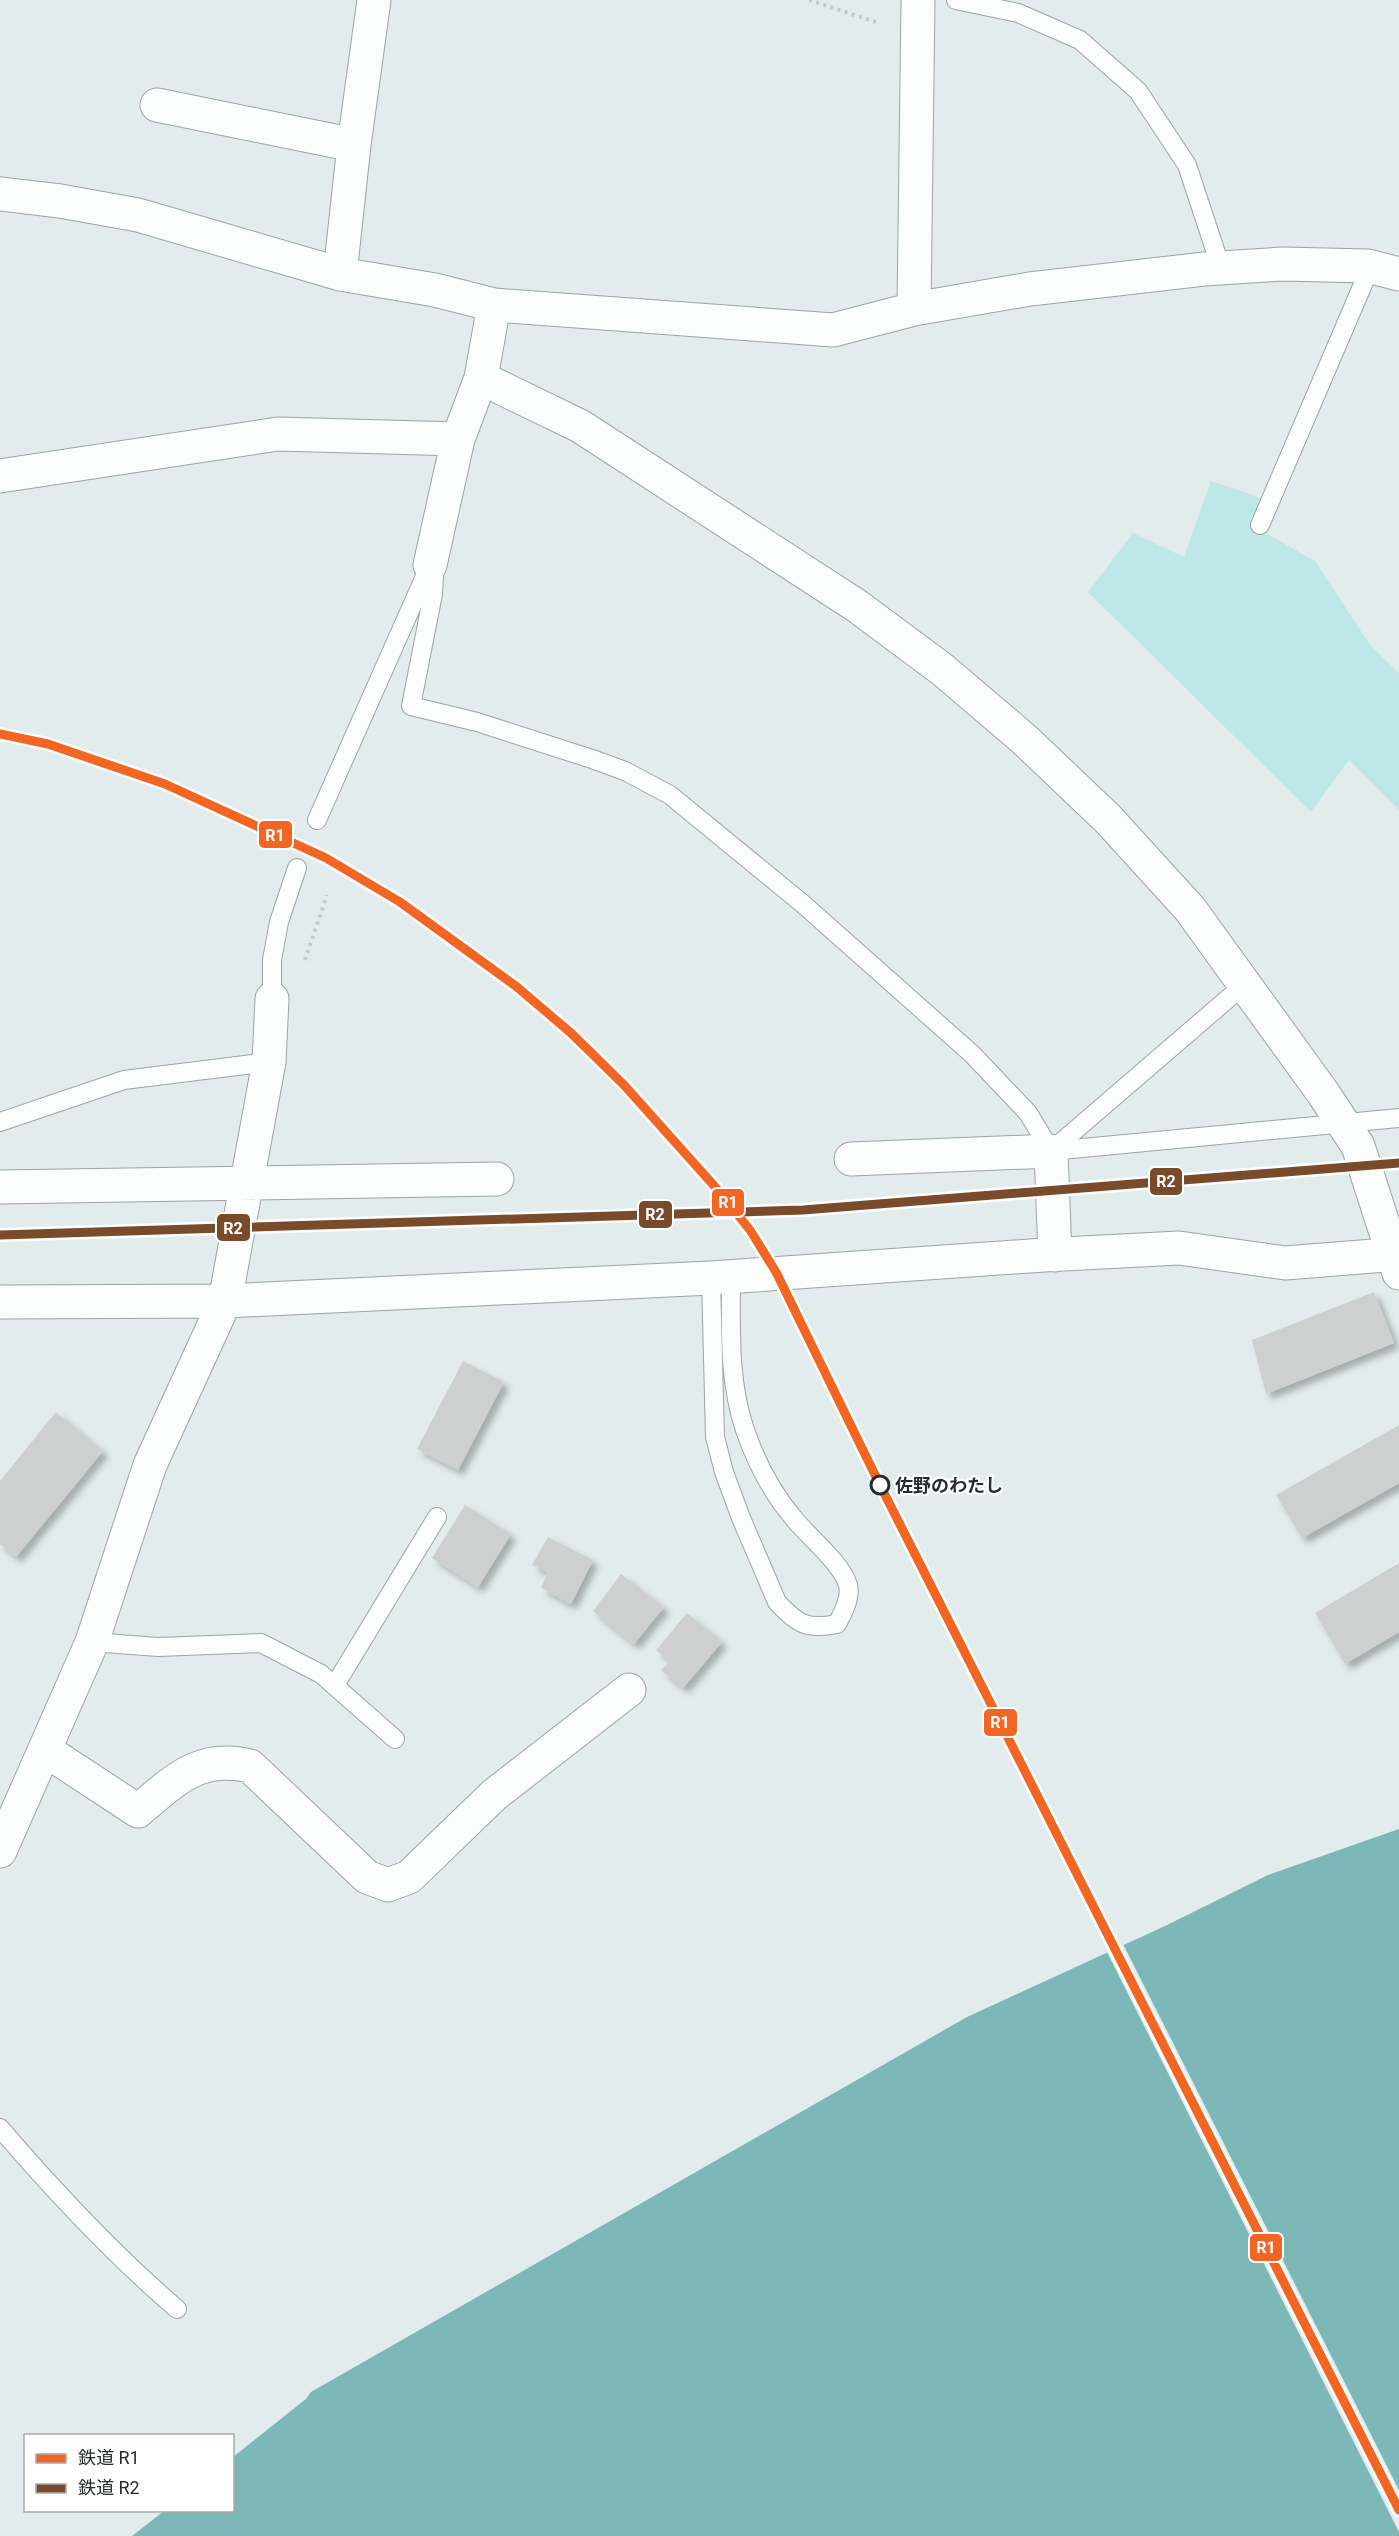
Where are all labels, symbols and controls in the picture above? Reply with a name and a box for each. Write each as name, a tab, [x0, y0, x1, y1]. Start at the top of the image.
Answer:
line badge: R1	[258, 820, 293, 849]
text: R1	[265, 826, 285, 845]
line badge: R2	[1149, 1167, 1183, 1196]
text: R2	[1156, 1172, 1176, 1191]
line badge: R1	[711, 1188, 745, 1217]
text: R1	[718, 1193, 738, 1212]
line badge: R2	[638, 1200, 673, 1229]
text: R2	[645, 1205, 665, 1224]
line badge: R2	[216, 1213, 251, 1242]
text: R2	[223, 1219, 243, 1238]
marker: 佐野のわたし	[870, 1475, 890, 1495]
place label: 佐野のわたし	[895, 1475, 1003, 1496]
line badge: R1	[983, 1708, 1018, 1737]
text: R1	[990, 1713, 1010, 1732]
line badge: R1	[1249, 2233, 1283, 2262]
text: R1	[1256, 2238, 1276, 2257]
legend	[24, 2434, 234, 2512]
text: 鉄道 R1	[78, 2447, 140, 2468]
text: 鉄道 R2	[78, 2477, 140, 2498]

